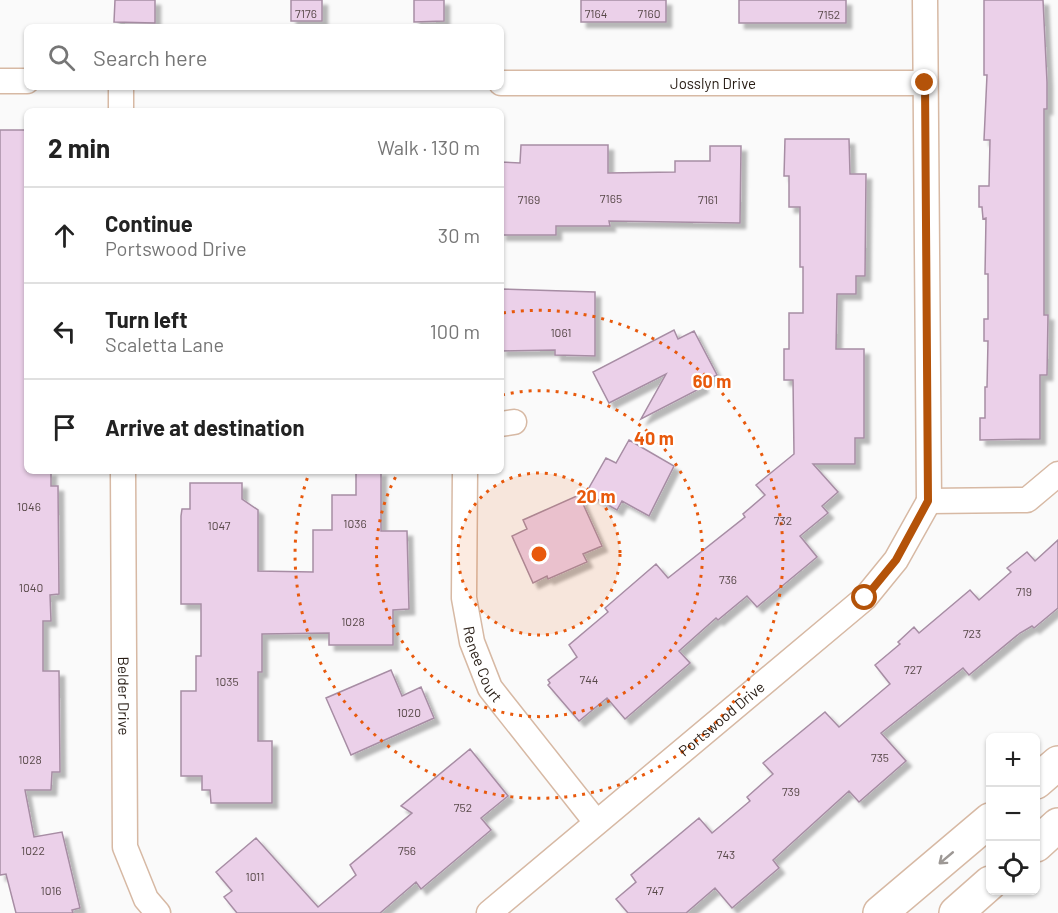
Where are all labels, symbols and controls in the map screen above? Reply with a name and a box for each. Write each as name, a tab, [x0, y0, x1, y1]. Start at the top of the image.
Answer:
house number: 7176	[295, 6, 317, 20]
house number: 7164	[585, 6, 607, 20]
house number: 7160	[638, 6, 660, 20]
house number: 7152	[818, 7, 840, 21]
search box	[24, 24, 504, 90]
icon: search	[45, 41, 78, 74]
text: Search here	[93, 44, 207, 70]
route end	[911, 69, 937, 95]
street label: Josslyn Drive	[670, 74, 756, 92]
text: 2 min	[48, 132, 110, 163]
text: Walk · 130 m	[377, 135, 480, 159]
house number: 7165	[600, 191, 622, 205]
house number: 7169	[518, 192, 540, 206]
house number: 7161	[698, 192, 718, 206]
text: Continue	[105, 210, 193, 236]
icon: ahead	[48, 219, 81, 252]
text: 30 m	[438, 223, 480, 247]
text: Portswood Drive	[105, 236, 247, 260]
text: Turn left	[105, 306, 188, 332]
icon: left	[48, 315, 81, 348]
text: 100 m	[430, 319, 480, 343]
house number: 1061	[550, 325, 572, 339]
text: Scaletta Lane	[105, 332, 224, 356]
text: 60 m	[693, 370, 731, 392]
icon: arrive	[48, 411, 81, 444]
text: Arrive at destination	[105, 414, 304, 440]
text: 40 m	[634, 427, 674, 449]
text: 20 m	[577, 485, 615, 507]
house number: 1046	[17, 499, 41, 513]
house number: 732	[774, 513, 792, 527]
house number: 1036	[343, 516, 367, 530]
house number: 1047	[208, 518, 231, 532]
centre of rings	[529, 544, 549, 564]
house number: 736	[719, 572, 737, 586]
house number: 1040	[19, 580, 43, 594]
route start	[851, 584, 877, 610]
house number: 719	[1016, 584, 1032, 598]
house number: 1028	[341, 614, 365, 628]
street label: Renee Court	[460, 625, 506, 705]
house number: 723	[963, 626, 981, 640]
street label: Belder Drive	[115, 656, 133, 736]
house number: 727	[904, 662, 922, 676]
house number: 744	[580, 672, 598, 686]
house number: 1035	[215, 674, 239, 688]
street label: Portswood Drive	[675, 677, 768, 759]
house number: 1020	[397, 705, 421, 719]
map controls	[986, 733, 1040, 895]
button: +	[986, 733, 1040, 787]
house number: 735	[871, 750, 889, 764]
house number: 1028	[18, 752, 42, 766]
house number: 739	[782, 784, 800, 798]
button: −	[986, 787, 1040, 841]
house number: 752	[454, 800, 472, 814]
button: locate	[986, 841, 1040, 895]
house number: 1022	[21, 843, 45, 857]
house number: 756	[398, 843, 416, 857]
house number: 743	[717, 847, 735, 861]
one-way arrow	[938, 851, 954, 864]
house number: 1011	[245, 869, 265, 883]
house number: 1016	[40, 883, 62, 897]
house number: 747	[646, 883, 664, 897]

